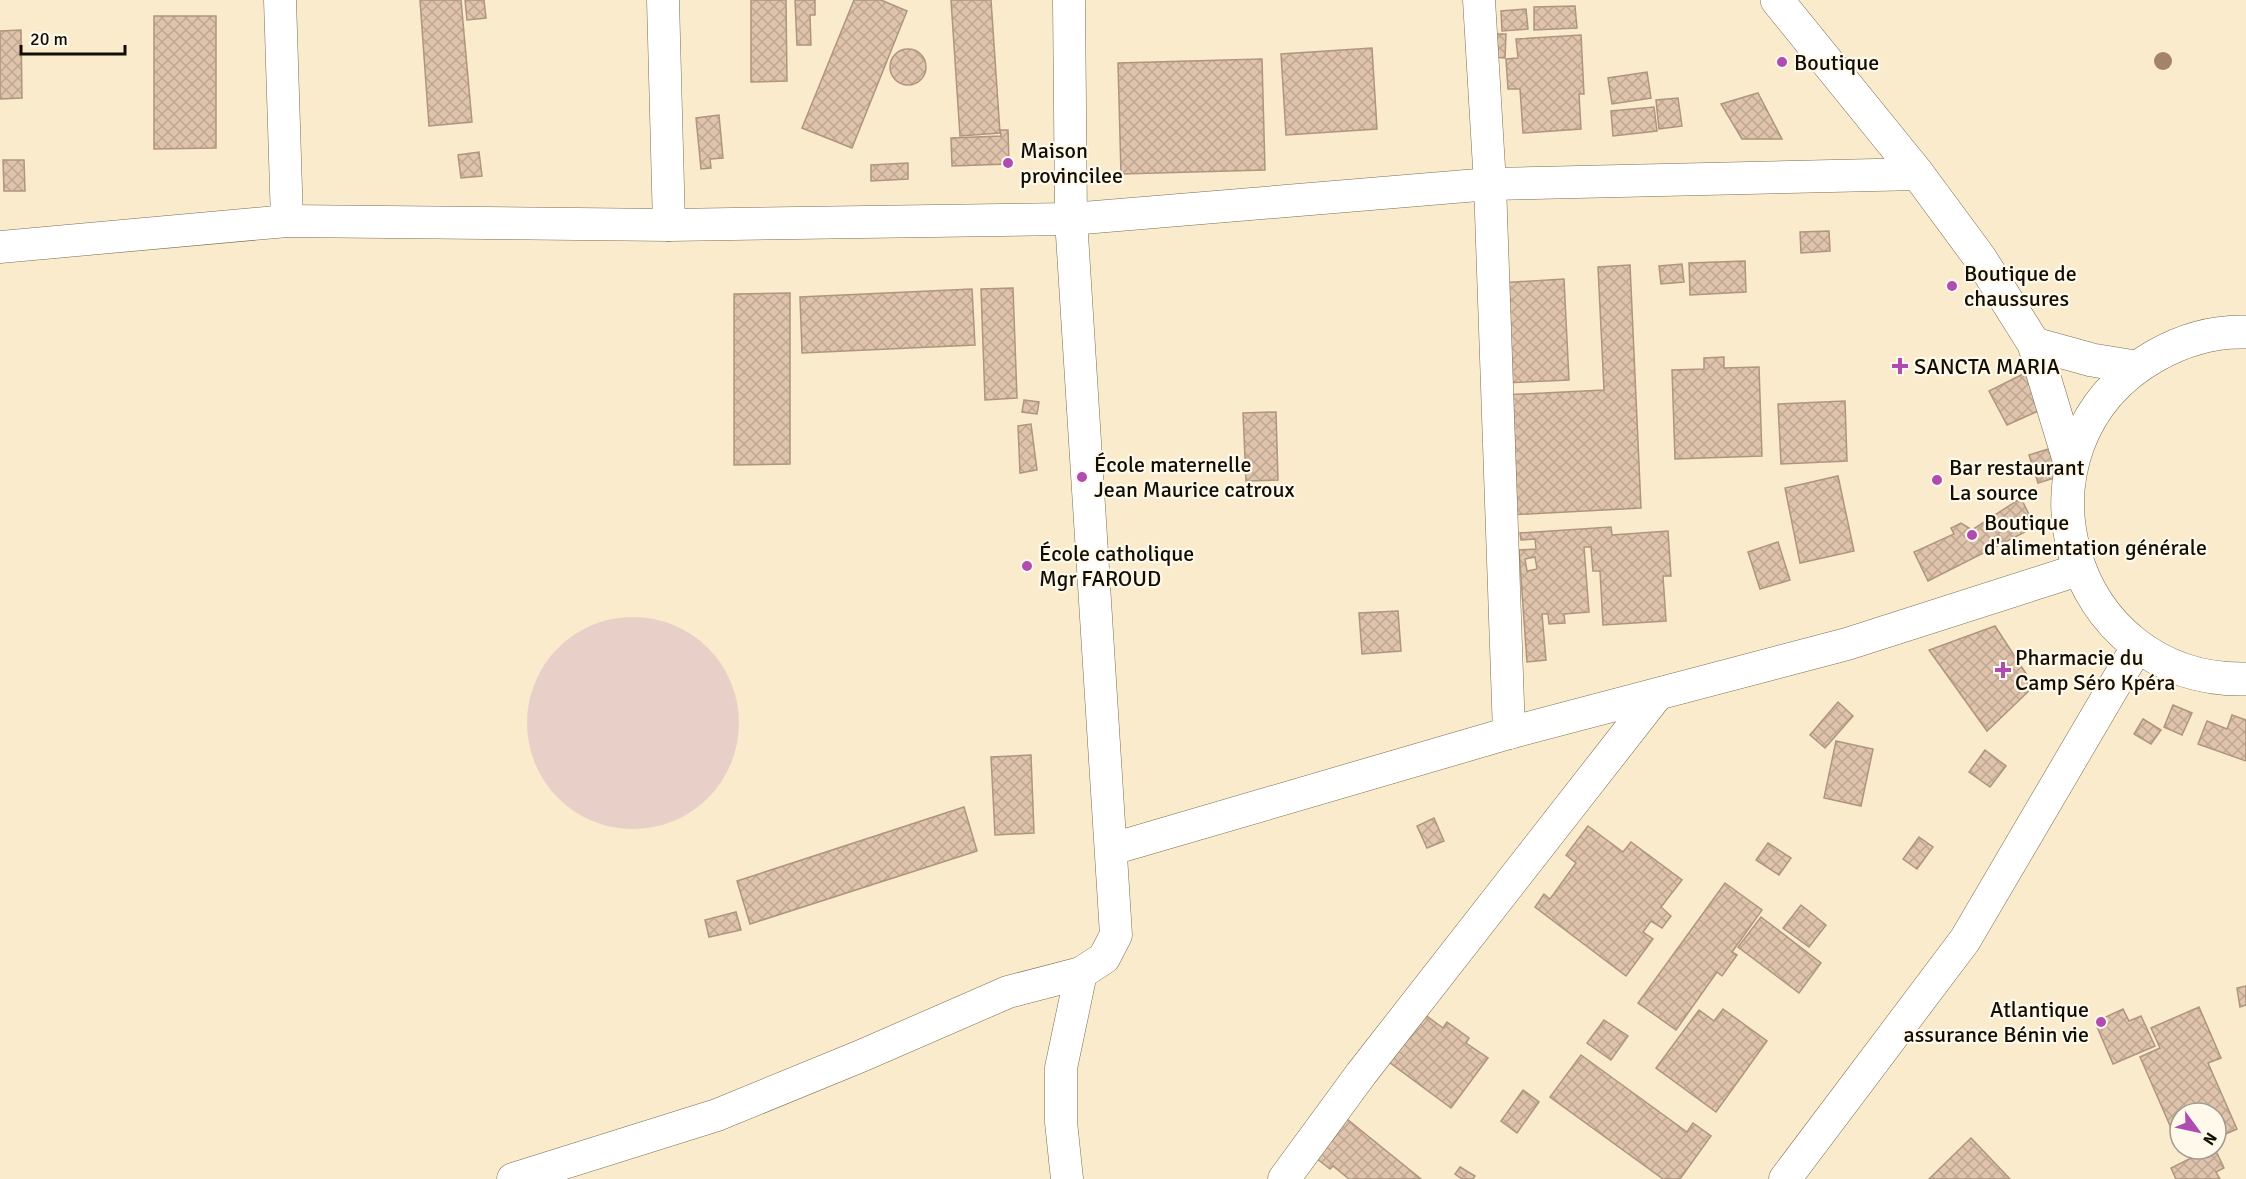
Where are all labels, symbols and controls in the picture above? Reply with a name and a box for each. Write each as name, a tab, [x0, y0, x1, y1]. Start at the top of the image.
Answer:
scale bar	[21, 18, 124, 56]
text: 20 m	[30, 28, 68, 50]
place label: Boutique	[1794, 49, 1879, 76]
marker: Boutique	[1775, 55, 1789, 69]
place label: Maison provincilee	[1020, 137, 1123, 189]
marker: Maison provincilee	[1001, 156, 1015, 170]
place label: Boutique de chaussures	[1964, 260, 2077, 312]
marker: Boutique de chaussures	[1945, 279, 1959, 293]
place label: SANCTA MARIA	[1914, 353, 2061, 380]
marker: SANCTA MARIA	[1891, 357, 1909, 375]
place label: École maternelle Jean Maurice catroux	[1094, 451, 1295, 503]
place label: Bar restaurant La source	[1949, 454, 2085, 506]
marker: École maternelle Jean Maurice catroux	[1075, 470, 1089, 484]
marker: Bar restaurant La source	[1930, 473, 1944, 487]
place label: Boutique d'alimentation générale	[1984, 509, 2207, 561]
marker: Boutique d'alimentation générale	[1965, 528, 1979, 542]
place label: École catholique Mgr FAROUD	[1039, 540, 1194, 592]
marker: École catholique Mgr FAROUD	[1020, 559, 1034, 573]
place label: Pharmacie du Camp Séro Kpéra	[2015, 644, 2175, 696]
marker: Pharmacie du Camp Séro Kpéra	[1996, 663, 2010, 677]
place label: Atlantique assurance Bénin vie	[1904, 996, 2089, 1048]
marker: Atlantique assurance Bénin vie	[2094, 1015, 2108, 1029]
north arrow	[2168, 1101, 2228, 1161]
text: N	[2198, 1129, 2221, 1149]

